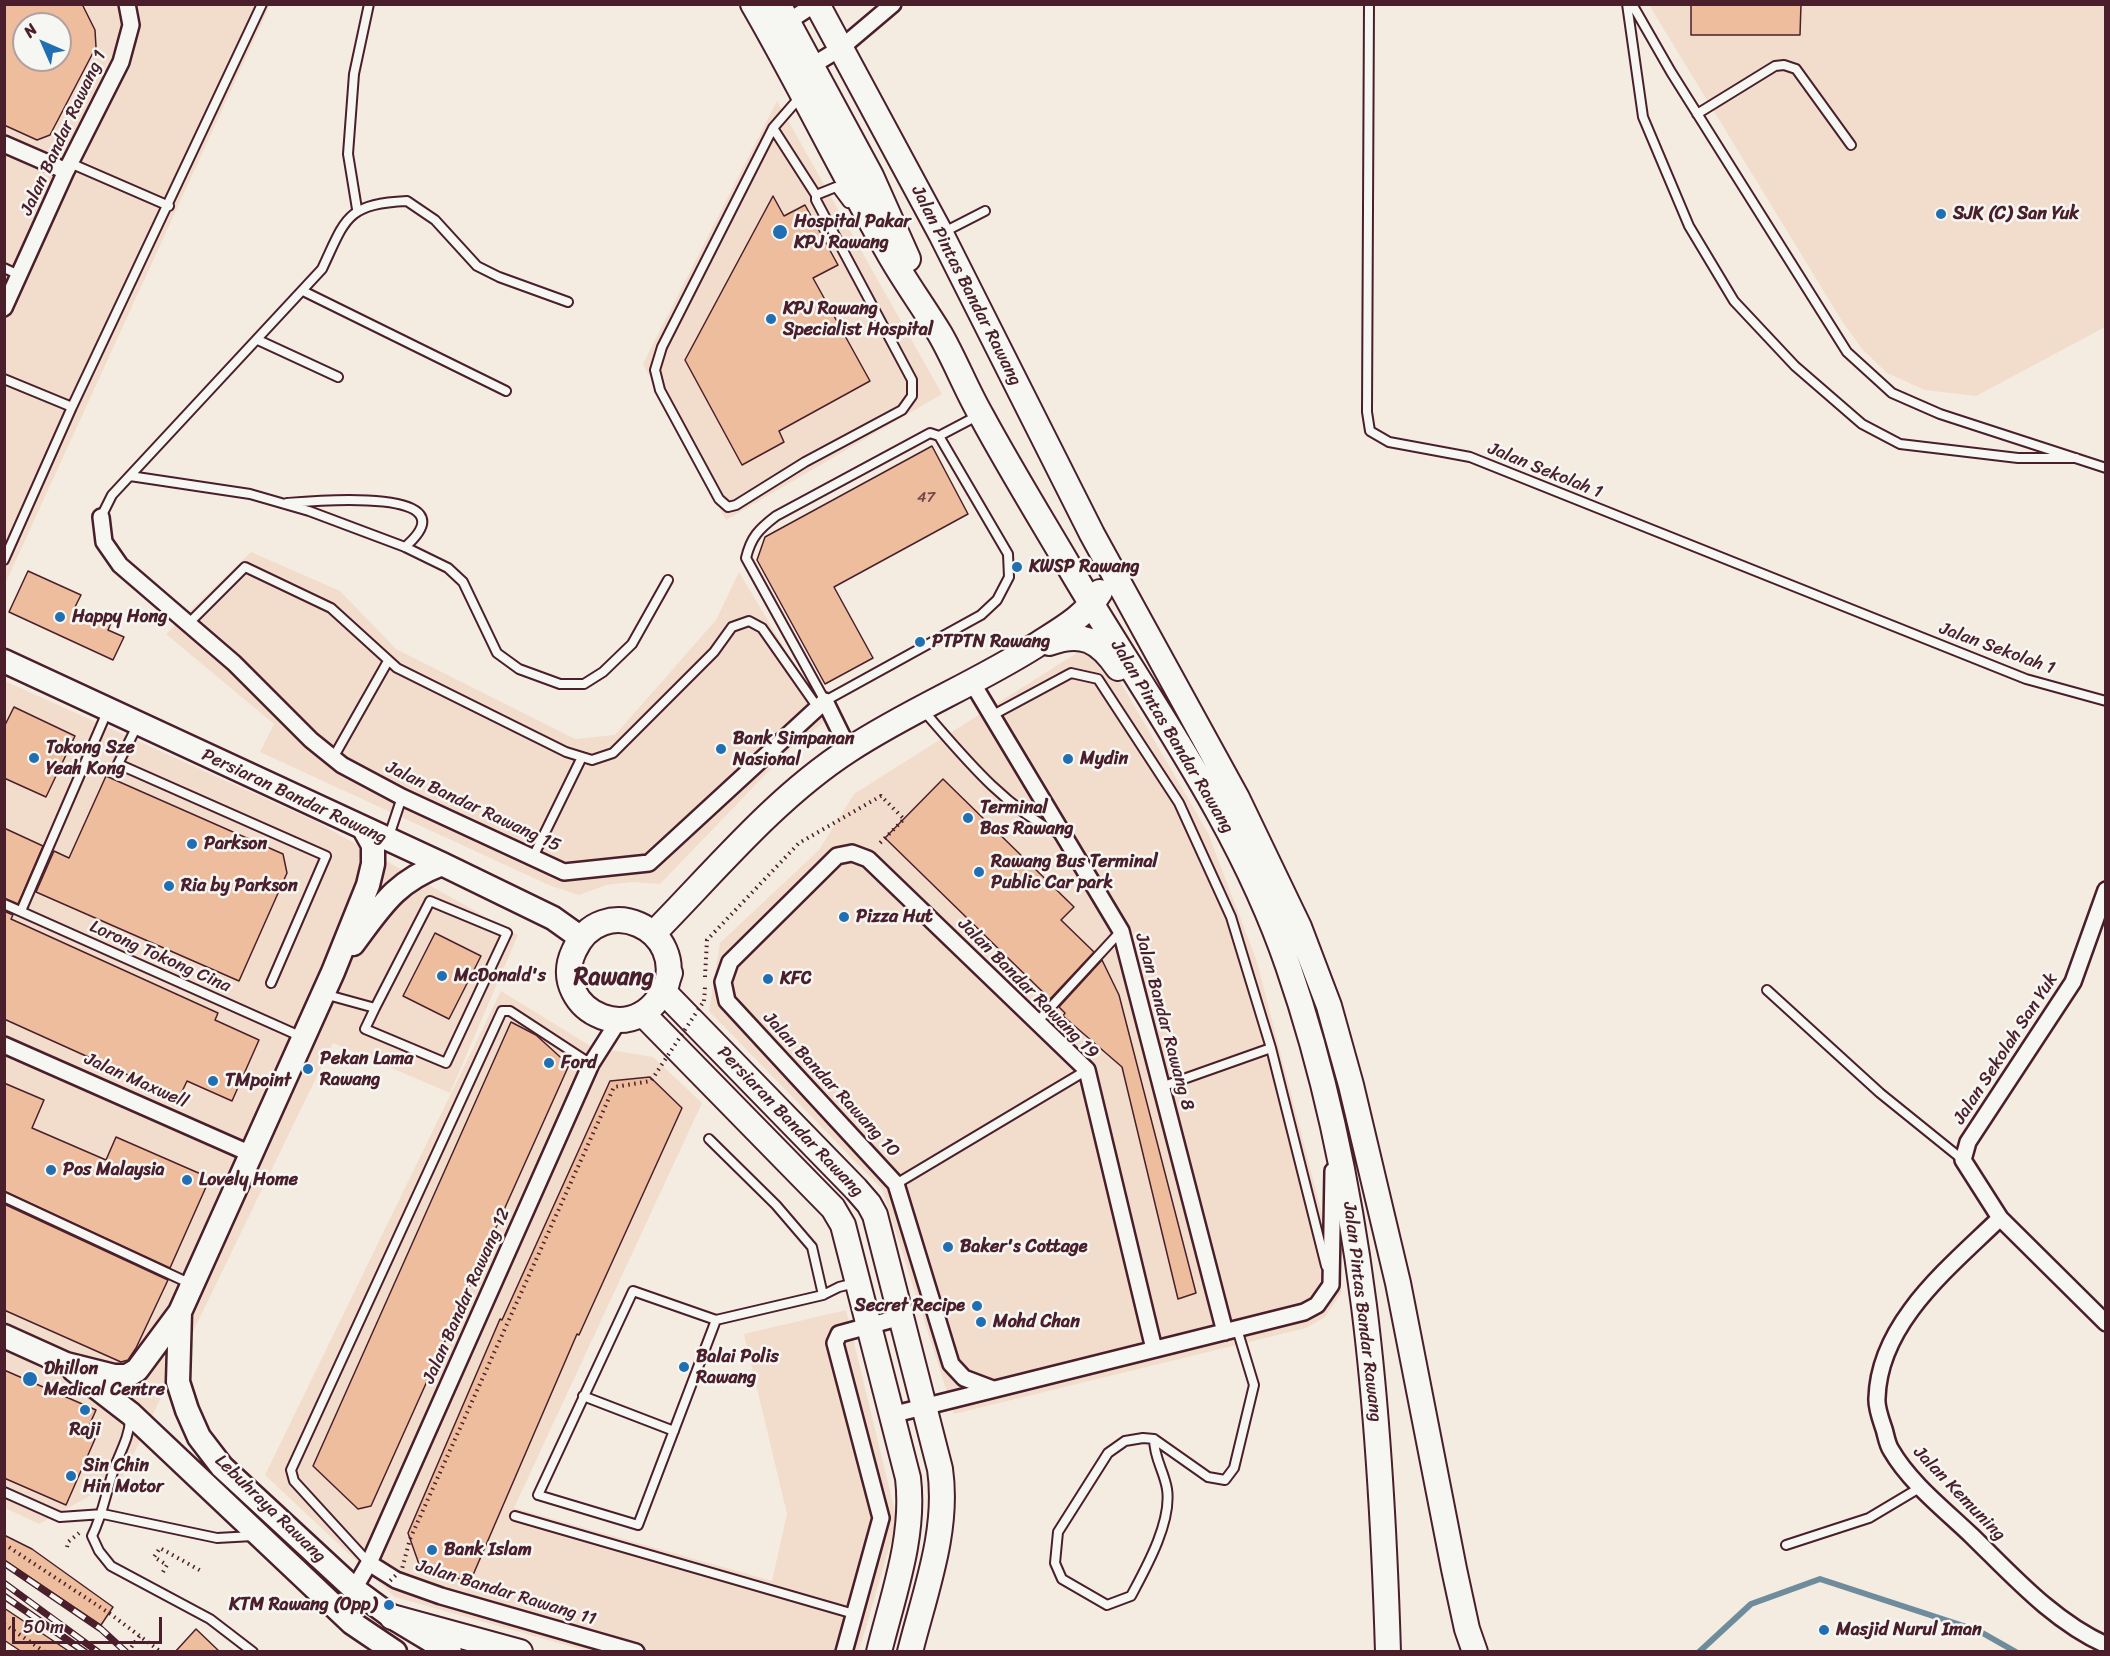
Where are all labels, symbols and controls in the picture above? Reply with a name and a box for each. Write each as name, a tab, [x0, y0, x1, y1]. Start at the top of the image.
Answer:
north arrow	[12, 12, 72, 72]
text: N	[16, 16, 45, 45]
street label: Jalan Bandar Rawang 1	[16, 47, 112, 219]
street label: Jalan Pintas Bandar Rawang	[906, 182, 1026, 390]
place label: SJK (C) San Yuk	[1953, 203, 2079, 225]
marker: SJK (C) San Yuk	[1934, 207, 1948, 221]
place label: Hospital Pakar KPJ Rawang	[794, 211, 911, 254]
marker: Hospital Pakar KPJ Rawang	[771, 223, 789, 241]
place label: KPJ Rawang Specialist Hospital	[783, 298, 933, 340]
marker: KPJ Rawang Specialist Hospital	[764, 312, 778, 326]
street label: Jalan Sekolah 1	[1485, 438, 1605, 504]
house number: 47	[917, 489, 935, 507]
place label: KWSP Rawang	[1029, 556, 1140, 578]
marker: KWSP Rawang	[1010, 560, 1024, 574]
place label: Happy Hong	[72, 606, 167, 628]
marker: Happy Hong	[53, 610, 67, 624]
street label: Jalan Sekolah 1	[1936, 618, 2058, 680]
place label: PTPTN Rawang	[932, 631, 1050, 653]
marker: PTPTN Rawang	[913, 635, 927, 649]
street label: Jalan Pintas Bandar Rawang	[1106, 637, 1238, 837]
place label: Bank Simpanan Nasional	[733, 728, 854, 771]
place label: Tokong Sze Yeah Kong	[46, 737, 135, 780]
marker: Bank Simpanan Nasional	[714, 742, 728, 756]
street label: Persiaran Bandar Rawang	[198, 745, 390, 849]
place label: Mydin	[1080, 748, 1128, 770]
marker: Tokong Sze Yeah Kong	[27, 751, 41, 765]
marker: Mydin	[1061, 752, 1075, 766]
street label: Jalan Bandar Rawang 15	[382, 757, 564, 857]
place label: Terminal Bas Rawang	[980, 797, 1074, 840]
marker: Terminal Bas Rawang	[961, 811, 975, 825]
place label: Parkson	[204, 833, 267, 855]
marker: Parkson	[185, 837, 199, 851]
place label: Rawang Bus Terminal Public Car park	[991, 851, 1158, 894]
marker: Rawang Bus Terminal Public Car park	[972, 865, 986, 879]
place label: Ria by Parkson	[181, 875, 298, 897]
marker: Ria by Parkson	[162, 879, 176, 893]
place label: Pizza Hut	[856, 906, 933, 928]
marker: Pizza Hut	[837, 910, 851, 924]
street label: Jalan Bandar Rawang 19	[953, 914, 1103, 1064]
street label: Lorong Tokong Cina	[86, 916, 234, 998]
street label: Jalan Bandar Rawang 8	[1130, 931, 1198, 1113]
district label: Rawang	[574, 964, 654, 992]
place label: McDonald's	[454, 965, 546, 987]
place label: KFC	[780, 968, 812, 990]
marker: McDonald's	[435, 969, 449, 983]
street label: Jalan Sekolah San Yuk	[1949, 970, 2063, 1128]
marker: KFC	[761, 972, 775, 986]
street label: Jalan Bandar Rawang 10	[758, 1008, 904, 1162]
street label: Persiaran Bandar Rawang	[712, 1042, 868, 1202]
place label: Pekan Lama Rawang	[320, 1048, 413, 1090]
street label: Jalan Maxwell	[81, 1049, 191, 1113]
place label: Ford	[561, 1052, 597, 1074]
marker: Ford	[542, 1056, 556, 1070]
marker: Pekan Lama Rawang	[301, 1062, 315, 1076]
place label: TMpoint	[225, 1070, 291, 1092]
marker: TMpoint	[206, 1074, 220, 1088]
place label: Pos Malaysia	[63, 1159, 165, 1181]
marker: Pos Malaysia	[44, 1163, 58, 1177]
place label: Lovely Home	[199, 1169, 298, 1191]
marker: Lovely Home	[180, 1173, 194, 1187]
street label: Jalan Pintas Bandar Rawang	[1338, 1201, 1386, 1423]
street label: Jalan Bandar Rawang 12	[419, 1205, 515, 1387]
place label: Baker's Cottage	[960, 1236, 1087, 1258]
marker: Baker's Cottage	[941, 1240, 955, 1254]
place label: Secret Recipe	[855, 1295, 965, 1317]
marker: Secret Recipe	[970, 1299, 984, 1313]
place label: Mohd Chan	[993, 1311, 1080, 1333]
marker: Mohd Chan	[974, 1315, 988, 1329]
place label: Balai Polis Rawang	[696, 1346, 779, 1388]
place label: Dhillon Medical Centre	[44, 1358, 165, 1400]
marker: Balai Polis Rawang	[677, 1360, 691, 1374]
marker: Dhillon Medical Centre	[21, 1370, 39, 1388]
marker: Raji	[78, 1403, 92, 1417]
place label: Raji	[70, 1419, 100, 1441]
street label: Jalan Kemuning	[1908, 1442, 2010, 1546]
street label: Lebuhraya Rawang	[210, 1450, 330, 1568]
place label: Sin Chin Hin Motor	[83, 1455, 163, 1498]
marker: Sin Chin Hin Motor	[64, 1469, 78, 1483]
place label: Bank Islam	[444, 1539, 532, 1561]
marker: Bank Islam	[425, 1543, 439, 1557]
street label: Jalan Bandar Rawang 11	[413, 1555, 599, 1631]
place label: KTM Rawang (Opp)	[229, 1594, 377, 1616]
marker: KTM Rawang (Opp)	[382, 1598, 396, 1612]
scale bar	[15, 1605, 165, 1643]
text: 50 m	[23, 1611, 64, 1643]
place label: Masjid Nurul Iman	[1836, 1619, 1982, 1641]
marker: Masjid Nurul Iman	[1817, 1623, 1831, 1637]

